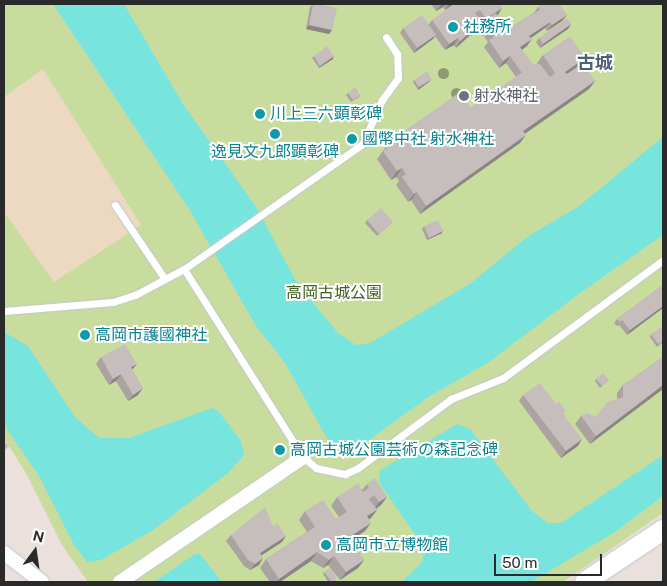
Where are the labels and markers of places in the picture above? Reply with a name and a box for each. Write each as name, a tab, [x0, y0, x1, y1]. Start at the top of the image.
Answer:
place label: 社務所	[463, 17, 511, 37]
marker: 社務所	[447, 21, 459, 33]
place label: 射水神社	[474, 86, 538, 106]
marker: 射水神社	[458, 90, 470, 102]
place label: 川上三六顕彰碑	[270, 104, 382, 124]
marker: 川上三六顕彰碑	[254, 108, 266, 120]
marker: 逸見文九郎顕彰碑	[269, 128, 281, 140]
place label: 國幣中社 射水神社	[362, 129, 494, 149]
marker: 國幣中社 射水神社	[346, 133, 358, 145]
place label: 逸見文九郎顕彰碑	[211, 142, 339, 162]
place label: 高岡市護國神社	[95, 325, 207, 345]
marker: 高岡市護國神社	[79, 329, 91, 341]
place label: 高岡古城公園芸術の森記念碑	[290, 440, 498, 460]
marker: 高岡古城公園芸術の森記念碑	[274, 444, 286, 456]
place label: 高岡市立博物館	[336, 535, 448, 555]
marker: 高岡市立博物館	[320, 539, 332, 551]

